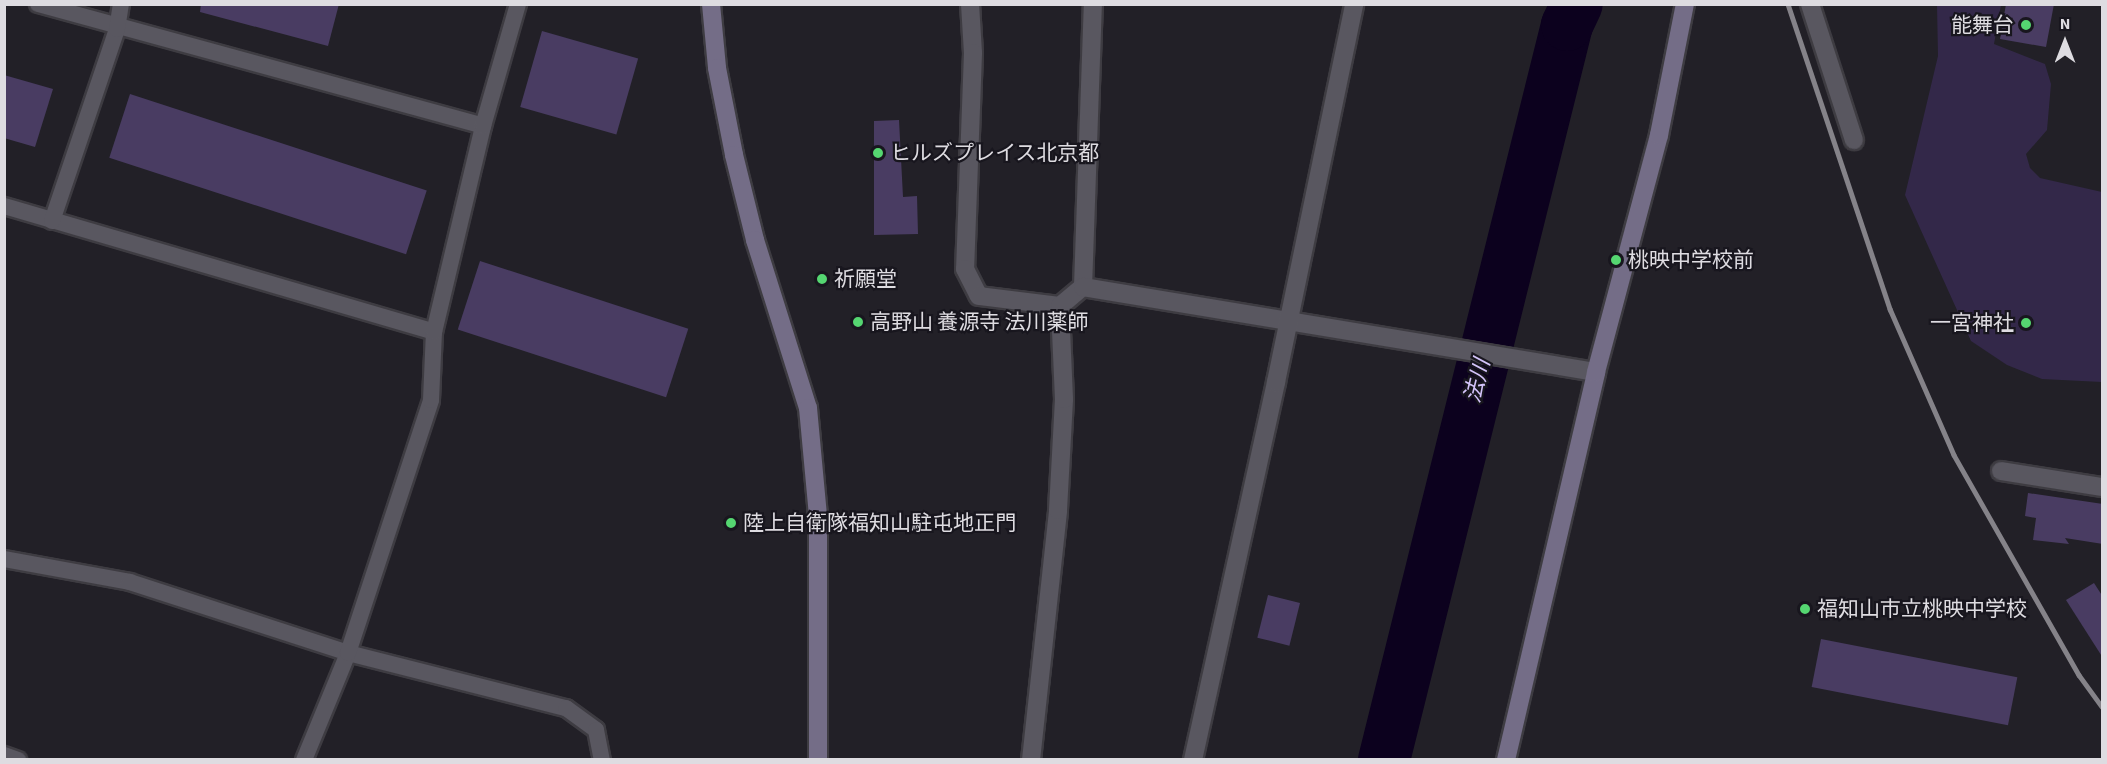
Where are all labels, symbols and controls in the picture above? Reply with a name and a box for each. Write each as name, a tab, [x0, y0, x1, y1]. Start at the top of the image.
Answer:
place label: 能舞台	[1951, 12, 2014, 38]
north arrow	[2035, 12, 2095, 72]
text: N	[2060, 13, 2070, 35]
marker: 能舞台	[2019, 18, 2033, 32]
place label: ヒルズプレイス北京都	[890, 140, 1100, 166]
marker: ヒルズプレイス北京都	[871, 146, 885, 160]
place label: 桃映中学校前	[1628, 247, 1754, 273]
marker: 桃映中学校前	[1609, 253, 1623, 267]
place label: 祈願堂	[834, 266, 897, 292]
marker: 祈願堂	[815, 272, 829, 286]
place label: 高野山 養源寺 法川薬師	[870, 309, 1088, 335]
place label: 一宮神社	[1930, 310, 2014, 336]
marker: 高野山 養源寺 法川薬師	[851, 315, 865, 329]
marker: 一宮神社	[2019, 316, 2033, 330]
water label: 法川	[1460, 356, 1496, 406]
place label: 陸上自衛隊福知山駐屯地正門	[743, 510, 1016, 536]
marker: 陸上自衛隊福知山駐屯地正門	[724, 516, 738, 530]
place label: 福知山市立桃映中学校	[1817, 596, 2027, 622]
marker: 福知山市立桃映中学校	[1798, 602, 1812, 616]

